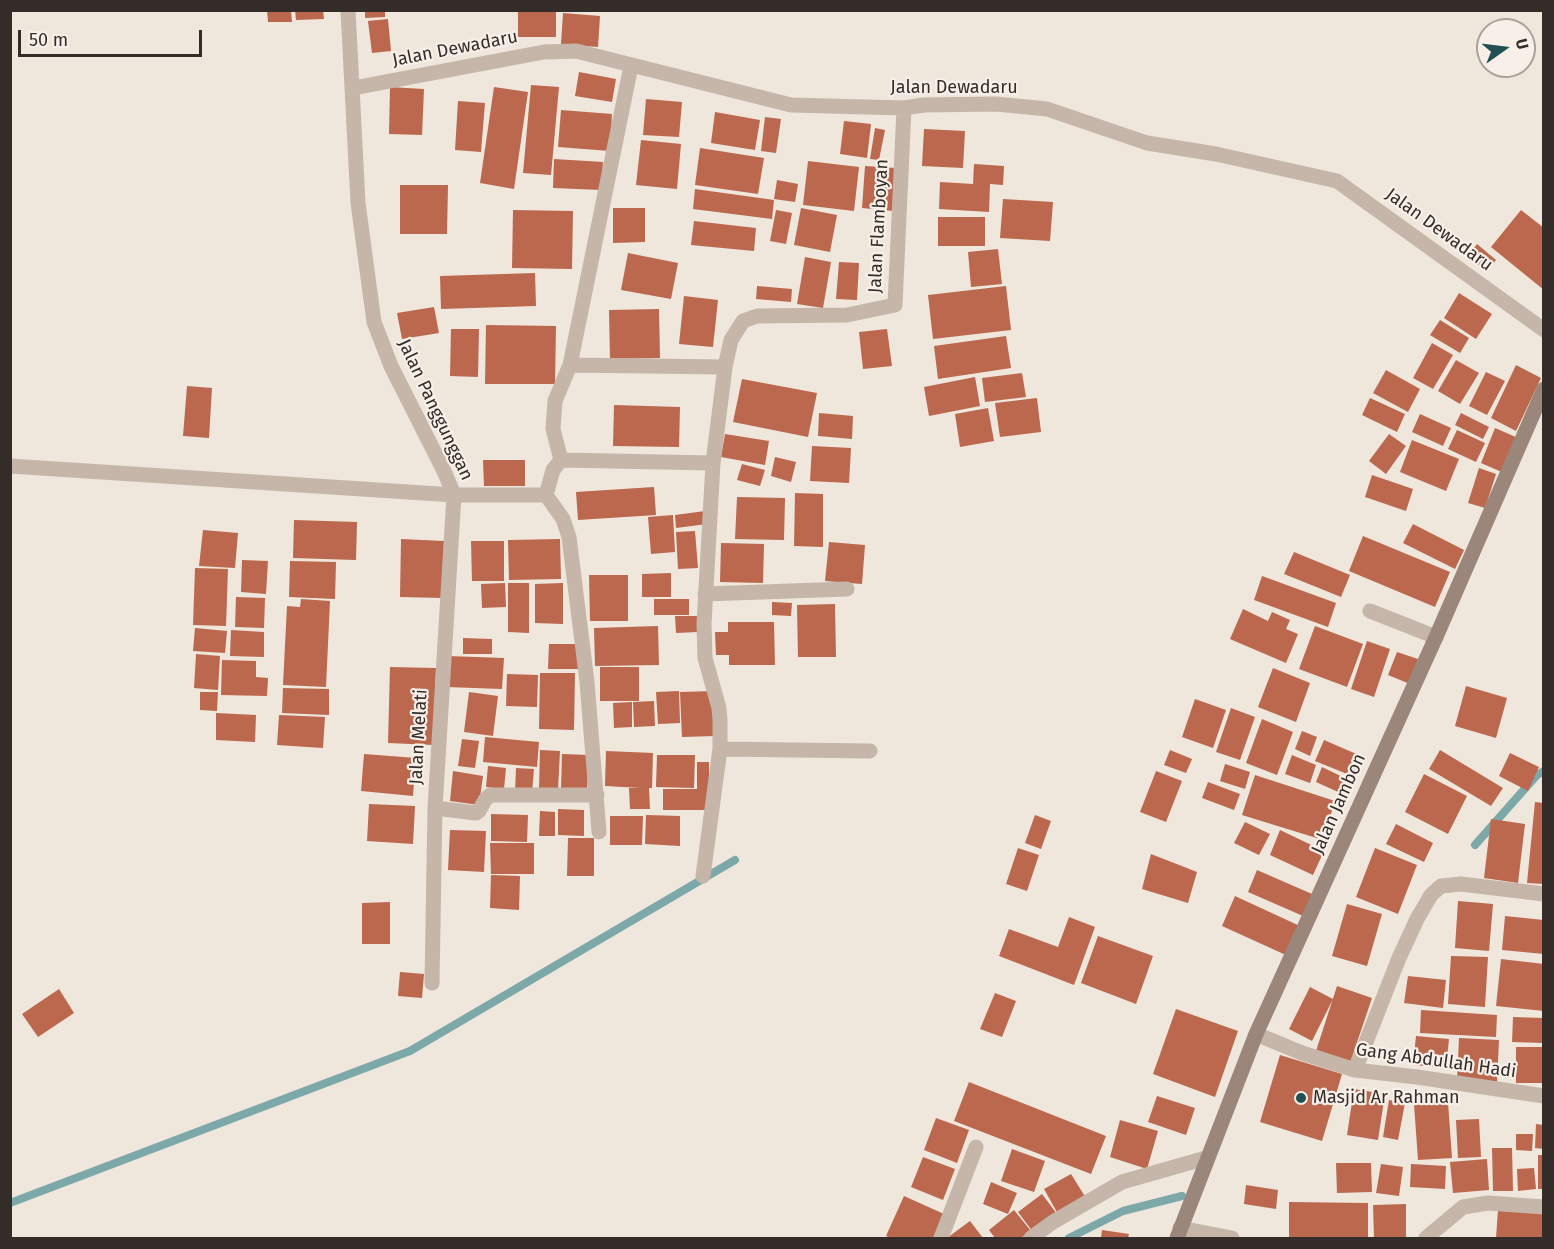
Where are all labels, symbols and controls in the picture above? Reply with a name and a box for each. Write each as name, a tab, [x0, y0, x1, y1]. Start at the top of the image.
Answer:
scale bar	[21, 18, 206, 56]
north arrow	[1476, 18, 1536, 78]
street label: Jalan Dewadaru	[390, 26, 520, 72]
text: 50 m	[29, 29, 68, 51]
text: U	[1512, 37, 1532, 51]
street label: Jalan Dewadaru	[890, 77, 1018, 99]
street label: Jalan Flamboyan	[865, 158, 893, 294]
street label: Jalan Dewadaru	[1381, 184, 1497, 276]
street label: Jalan Panggunggan	[393, 336, 477, 484]
street label: Jalan Melati	[406, 689, 432, 785]
street label: Jalan Jambon	[1307, 750, 1371, 858]
street label: Gang Abdullah Hadi	[1355, 1039, 1517, 1083]
place label: Masjid Ar Rahman	[1313, 1087, 1460, 1109]
marker: Masjid Ar Rahman	[1294, 1091, 1308, 1105]

